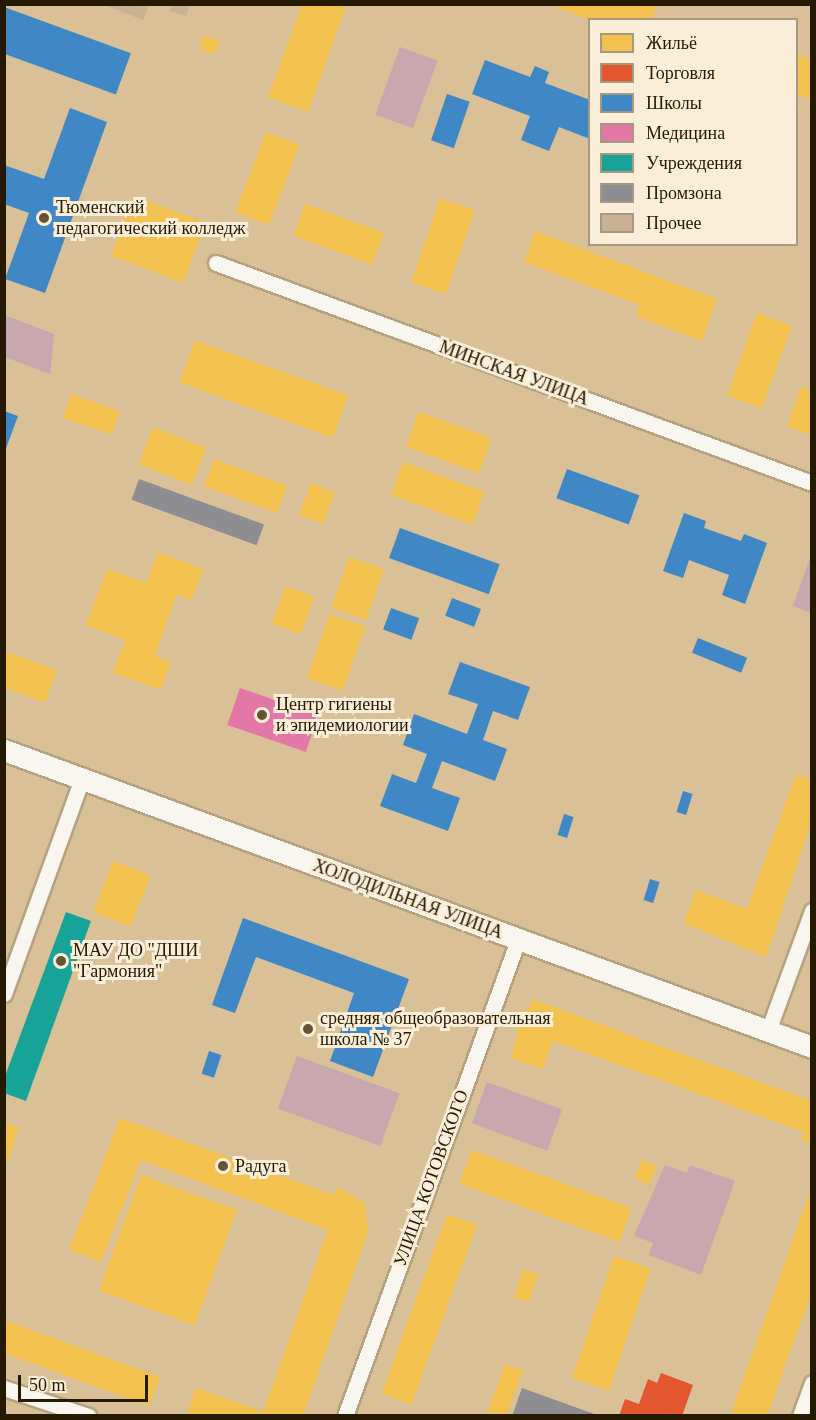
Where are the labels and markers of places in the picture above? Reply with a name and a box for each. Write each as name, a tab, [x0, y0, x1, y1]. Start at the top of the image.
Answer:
place label: Тюменский педагогический колледж	[56, 197, 245, 240]
marker: Тюменский педагогический колледж	[37, 211, 51, 225]
place label: Центр гигиены и эпидемиологии	[276, 694, 409, 736]
marker: Центр гигиены и эпидемиологии	[253, 706, 271, 724]
place label: МАУ ДО "ДШИ "Гармония"	[73, 940, 198, 982]
marker: МАУ ДО "ДШИ "Гармония"	[54, 954, 68, 968]
place label: средняя общеобразовательная школа № 37	[320, 1008, 550, 1050]
marker: средняя общеобразовательная школа № 37	[301, 1022, 315, 1036]
place label: Радуга	[235, 1155, 287, 1177]
marker: Радуга	[216, 1159, 230, 1173]

